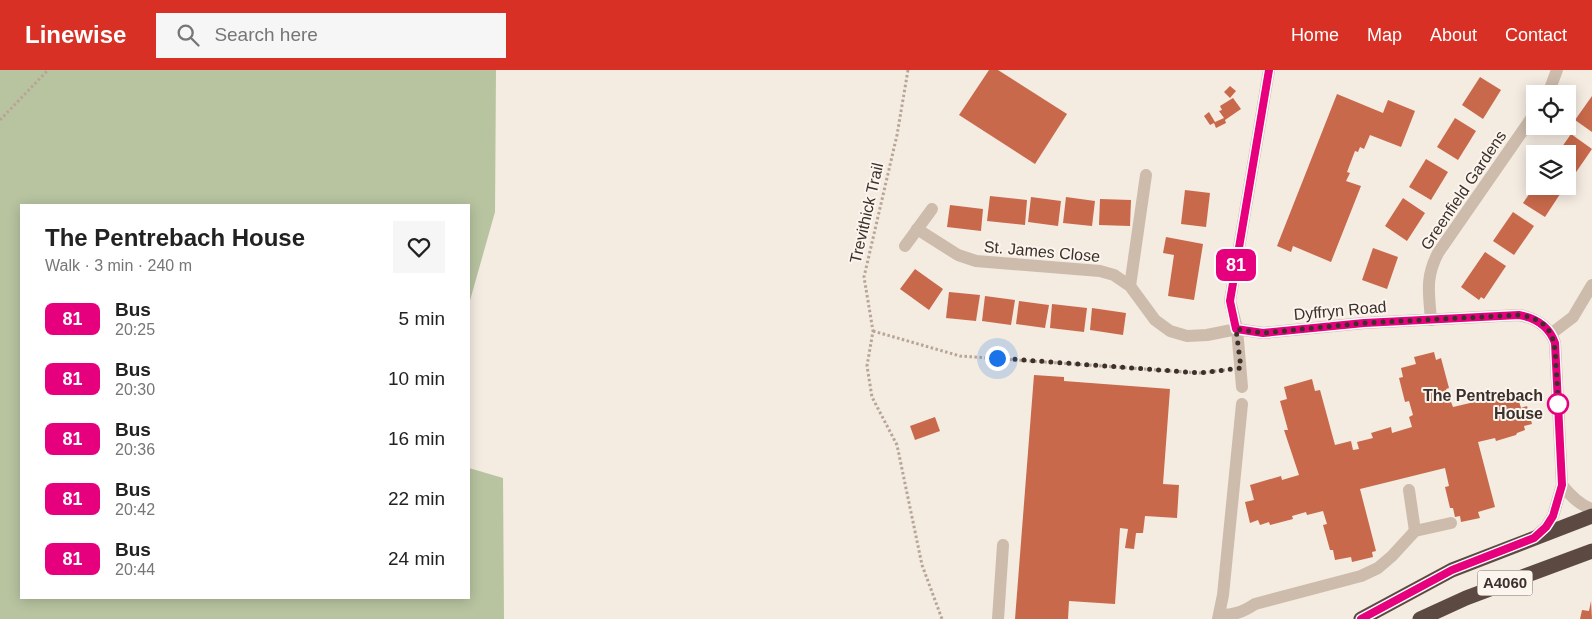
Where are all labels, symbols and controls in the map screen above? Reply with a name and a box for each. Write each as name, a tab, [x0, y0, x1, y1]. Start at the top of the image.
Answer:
search box	[156, 13, 506, 58]
text: Linewise	[25, 21, 126, 48]
icon: search	[174, 21, 202, 49]
text: Search here	[214, 24, 318, 45]
text: Home	[1291, 25, 1339, 45]
text: Map	[1367, 25, 1402, 45]
text: About	[1430, 25, 1477, 45]
text: Contact	[1505, 25, 1567, 45]
map controls	[1526, 85, 1576, 195]
button: locate	[1526, 85, 1576, 135]
street label: Greenfield Gardens	[1417, 128, 1510, 253]
button: layers	[1526, 145, 1576, 195]
street label: Trevithick Trail	[847, 161, 886, 265]
button: heart	[393, 221, 445, 273]
text: The Pentrebach House	[45, 224, 305, 251]
street label: St. James Close	[983, 238, 1101, 265]
line badge: 81	[1214, 249, 1258, 281]
text: 81	[1226, 255, 1246, 275]
text: Walk · 3 min · 240 m	[45, 257, 192, 274]
street label: Dyffryn Road	[1293, 298, 1387, 323]
text: Bus	[115, 299, 151, 320]
text: 5 min	[399, 308, 445, 329]
text: 81	[62, 309, 83, 329]
text: 20:25	[115, 321, 155, 338]
your location	[985, 346, 1010, 371]
text: Bus	[115, 359, 151, 380]
text: 10 min	[388, 368, 445, 389]
text: 81	[62, 369, 83, 389]
text: 20:30	[115, 381, 155, 398]
place label: The Pentrebach House	[1423, 387, 1543, 422]
marker: The Pentrebach House	[1547, 393, 1569, 415]
text: Bus	[115, 419, 151, 440]
text: 16 min	[388, 428, 445, 449]
text: 81	[62, 429, 83, 449]
text: 20:36	[115, 441, 155, 458]
text: Bus	[115, 479, 151, 500]
text: 22 min	[388, 488, 445, 509]
text: 81	[62, 489, 83, 509]
text: 20:42	[115, 501, 155, 518]
text: Bus	[115, 539, 151, 560]
text: 24 min	[388, 548, 445, 569]
text: 81	[62, 549, 83, 569]
text: 20:44	[115, 561, 155, 578]
road number: A4060	[1478, 570, 1532, 596]

